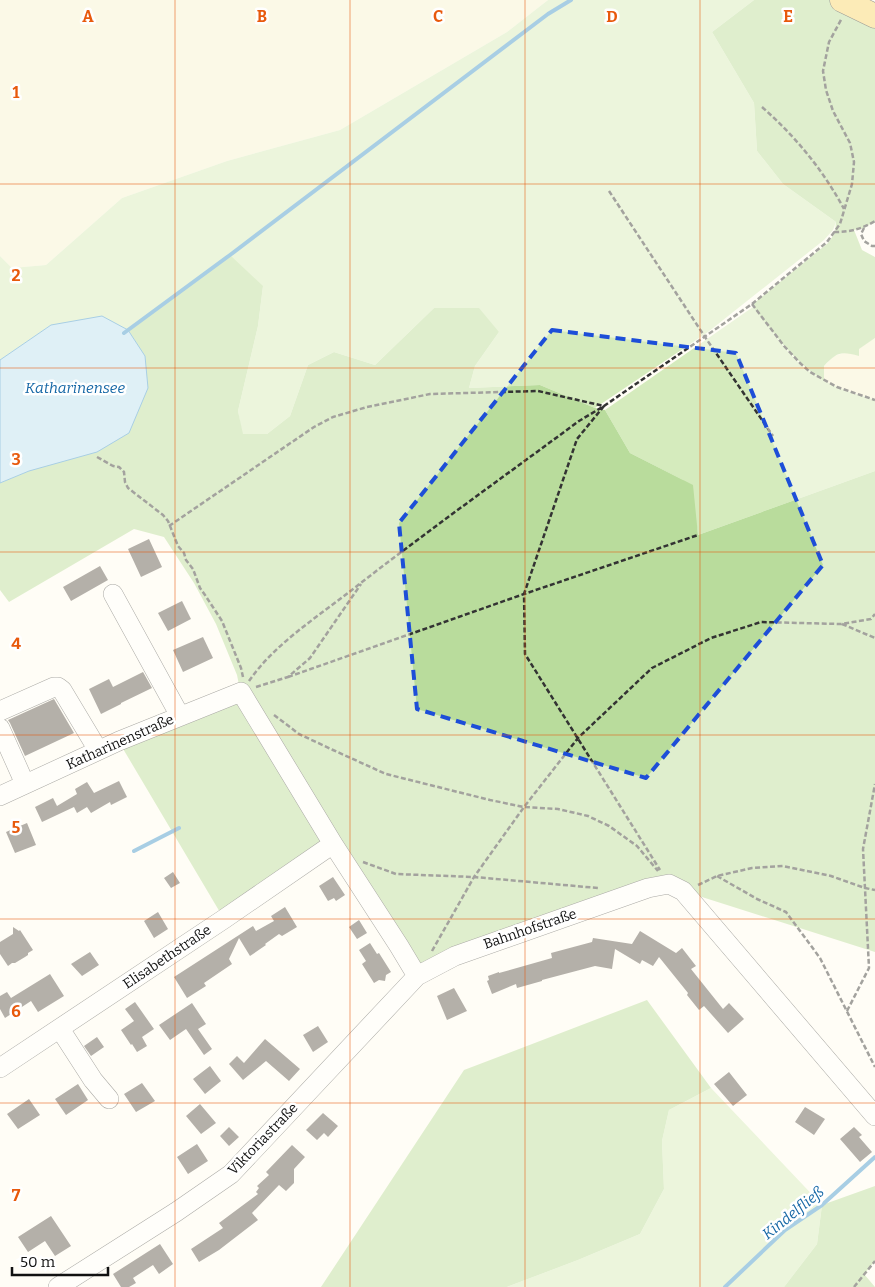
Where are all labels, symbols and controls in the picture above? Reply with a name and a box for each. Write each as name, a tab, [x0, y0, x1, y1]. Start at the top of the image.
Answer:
text: A	[82, 7, 94, 26]
text: B	[257, 7, 267, 26]
text: C	[433, 7, 443, 26]
text: D	[606, 7, 618, 26]
text: E	[783, 7, 793, 26]
text: 1	[13, 83, 20, 102]
text: 2	[11, 266, 21, 285]
water label: Katharinensee	[25, 379, 125, 397]
text: 3	[11, 450, 21, 469]
text: 4	[11, 634, 21, 653]
street label: Katharinenstraße	[64, 711, 176, 773]
text: 5	[12, 818, 21, 837]
street label: Bahnhofstraße	[481, 905, 579, 953]
street label: Elisabethstraße	[120, 921, 214, 993]
text: 6	[11, 1002, 21, 1021]
street label: Viktoriastraße	[224, 1100, 302, 1178]
water label: Kindelfließ	[759, 1183, 827, 1243]
text: 7	[12, 1186, 21, 1205]
scale bar	[12, 1244, 109, 1276]
text: 50 m	[20, 1253, 56, 1271]

